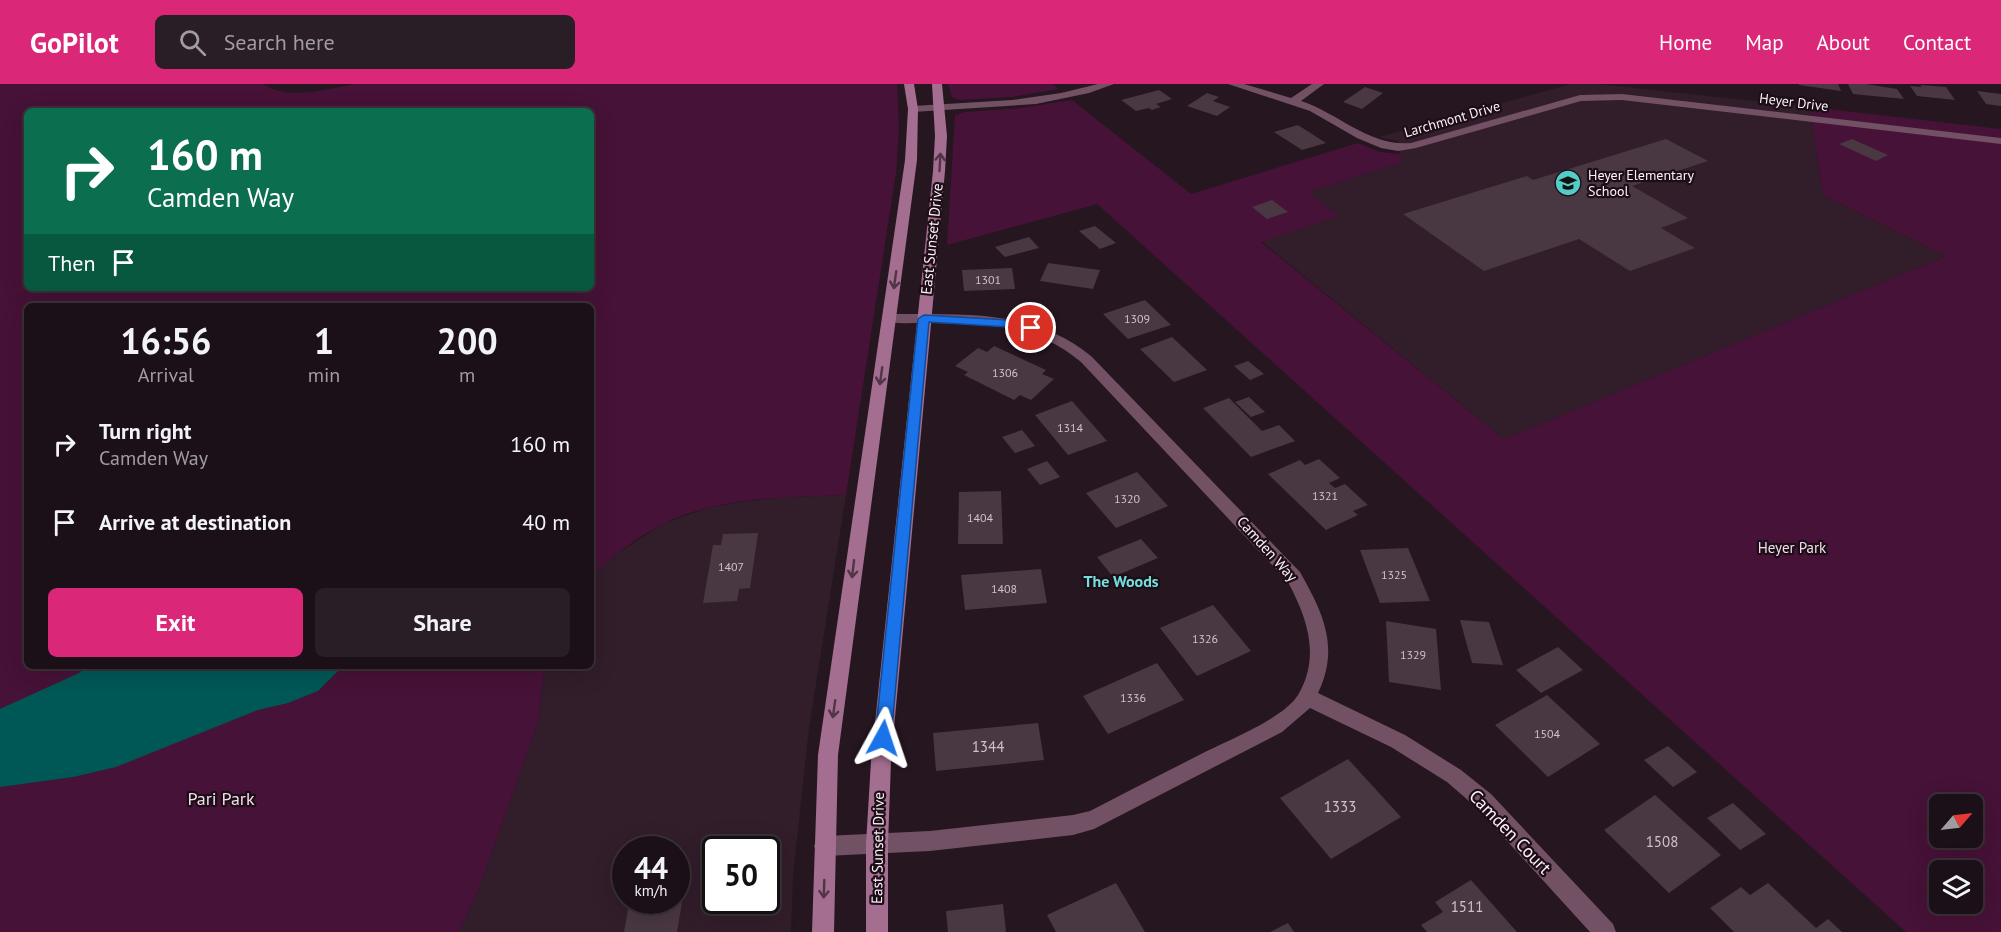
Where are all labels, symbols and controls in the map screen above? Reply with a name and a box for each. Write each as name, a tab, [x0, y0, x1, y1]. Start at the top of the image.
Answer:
search box	[155, 15, 575, 69]
text: GoPilot	[30, 24, 119, 61]
icon: search	[176, 26, 209, 59]
text: Search here	[224, 28, 335, 56]
text: Home	[1659, 29, 1712, 56]
text: Map	[1745, 29, 1784, 56]
text: About	[1817, 29, 1870, 56]
text: Contact	[1903, 29, 1971, 56]
street label: Heyer Drive	[1758, 89, 1830, 115]
street label: Larchmont Drive	[1402, 97, 1502, 141]
text: 160 m	[147, 127, 263, 182]
icon: right	[48, 132, 126, 210]
one-way arrow	[934, 153, 945, 173]
place label: Heyer Elementary School	[1588, 166, 1694, 200]
school or university icon: Heyer Elementary School	[1553, 168, 1583, 198]
text: Camden Way	[147, 180, 294, 214]
street label: East Sunset Drive	[916, 182, 947, 296]
icon: arrive	[107, 246, 140, 279]
text: Then	[48, 249, 95, 277]
one-way arrow	[889, 269, 900, 289]
house number: 1301	[975, 272, 1001, 287]
pin	[1005, 302, 1056, 353]
icon: arrive	[1014, 311, 1047, 344]
house number: 1309	[1124, 311, 1150, 326]
text: 16:56	[120, 317, 212, 364]
text: 1	[314, 317, 334, 364]
text: 200	[437, 317, 498, 364]
text: Arrival	[138, 362, 194, 388]
text: min	[308, 362, 340, 388]
text: m	[459, 362, 475, 388]
house number: 1306	[992, 365, 1018, 380]
one-way arrow	[875, 366, 886, 386]
text: Turn right	[99, 417, 191, 445]
house number: 1314	[1057, 420, 1084, 435]
icon: right	[48, 428, 81, 461]
text: 160 m	[510, 430, 570, 458]
text: Camden Way	[99, 445, 208, 471]
house number: 1321	[1312, 488, 1338, 503]
house number: 1320	[1114, 491, 1141, 506]
icon: arrive	[48, 506, 81, 539]
text: Arrive at destination	[99, 508, 291, 536]
text: 40 m	[522, 508, 570, 536]
house number: 1404	[967, 510, 994, 525]
street label: Camden Way	[1233, 512, 1302, 585]
park label: Heyer Park	[1758, 538, 1827, 557]
house number: 1407	[718, 559, 744, 574]
one-way arrow	[847, 559, 858, 579]
house number: 1325	[1381, 567, 1407, 582]
district label: The Woods	[1083, 571, 1159, 591]
house number: 1408	[991, 581, 1017, 596]
button: Exit	[48, 588, 303, 657]
button: Share	[315, 588, 570, 657]
house number: 1326	[1192, 631, 1218, 646]
house number: 1329	[1400, 647, 1426, 662]
house number: 1336	[1120, 690, 1146, 705]
one-way arrow	[829, 698, 840, 718]
position arrow	[851, 706, 915, 770]
house number: 1504	[1534, 726, 1561, 741]
house number: 1344	[972, 737, 1004, 756]
street label: Camden Court	[1464, 785, 1556, 879]
park label: Pari Park	[187, 787, 255, 810]
street label: East Sunset Drive	[867, 792, 888, 904]
north arrow	[1929, 794, 1983, 848]
map controls	[1929, 794, 1983, 914]
house number: 1333	[1324, 797, 1356, 816]
house number: 1508	[1646, 832, 1678, 851]
speed limit sign: 50	[702, 836, 780, 914]
text: 44	[634, 848, 668, 887]
button: layers	[1929, 860, 1983, 914]
one-way arrow	[819, 879, 830, 899]
text: km/h	[635, 881, 667, 900]
house number: 1511	[1451, 897, 1483, 916]

